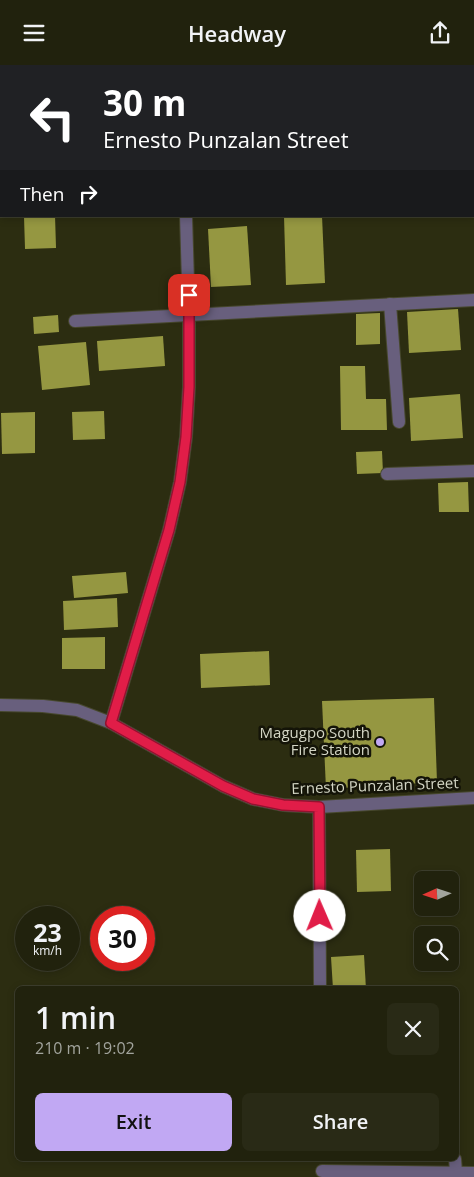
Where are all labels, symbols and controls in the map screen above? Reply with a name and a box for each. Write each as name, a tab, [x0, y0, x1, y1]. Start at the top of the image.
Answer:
text: Headway	[188, 18, 286, 48]
icon: menu	[20, 19, 48, 47]
icon: share	[426, 19, 454, 47]
text: 30 m	[103, 79, 186, 126]
icon: left	[20, 85, 85, 150]
text: Ernesto Punzalan Street	[103, 124, 349, 154]
icon: right	[74, 180, 102, 208]
text: Then	[20, 181, 64, 207]
pin	[168, 274, 210, 316]
icon: arrive	[175, 281, 203, 309]
place label: Magugpo South Fire Station	[260, 722, 370, 759]
marker: Magugpo South Fire Station	[374, 736, 386, 748]
street label: Ernesto Punzalan Street	[291, 772, 459, 798]
north arrow	[414, 871, 459, 916]
map controls	[414, 871, 459, 971]
position arrow	[293, 889, 345, 941]
speed limit sign: 30	[90, 906, 155, 971]
text: 23	[33, 915, 62, 949]
button: search	[414, 926, 459, 971]
text: km/h	[33, 942, 62, 959]
text: 1 min	[35, 997, 116, 1038]
button: close	[387, 1003, 439, 1055]
text: 210 m · 19:02	[35, 1037, 135, 1059]
button: Exit	[35, 1093, 232, 1151]
button: Share	[242, 1093, 439, 1151]

